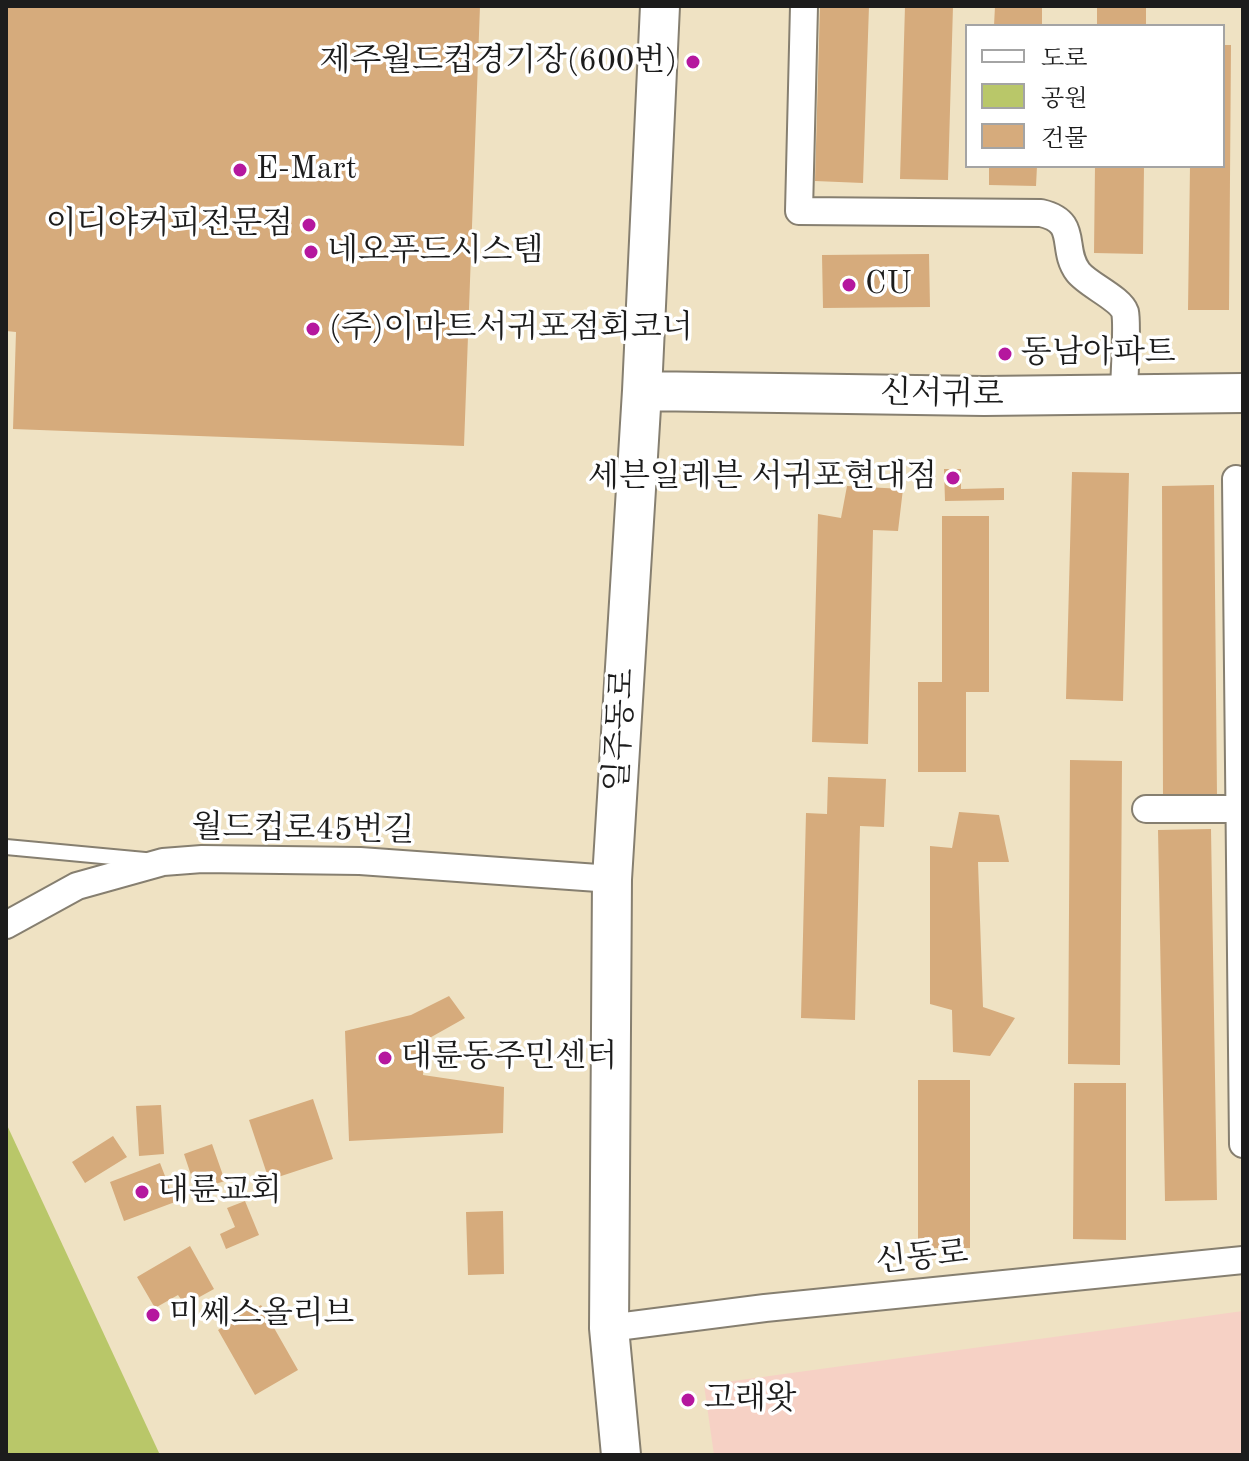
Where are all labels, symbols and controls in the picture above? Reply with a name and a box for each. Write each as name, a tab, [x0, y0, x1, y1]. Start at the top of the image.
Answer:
legend	[965, 24, 1225, 168]
place label: 제주월드컵경기장(600번)	[319, 43, 677, 81]
text: 도로	[1041, 48, 1087, 72]
marker: 제주월드컵경기장(600번)	[684, 53, 702, 71]
text: 공원	[1041, 88, 1087, 112]
text: 건물	[1041, 128, 1087, 152]
place label: E-Mart	[256, 151, 357, 189]
marker: E-Mart	[231, 161, 249, 179]
place label: 이디야커피전문점	[46, 206, 293, 244]
marker: 이디야커피전문점	[300, 216, 318, 234]
place label: 네오푸드시스템	[327, 233, 543, 271]
marker: 네오푸드시스템	[302, 243, 320, 261]
place label: CU	[865, 266, 911, 304]
marker: CU	[840, 276, 858, 294]
place label: (주)이마트서귀포점회코너	[329, 310, 693, 348]
marker: (주)이마트서귀포점회코너	[304, 320, 322, 338]
place label: 동남아파트	[1021, 335, 1176, 373]
marker: 동남아파트	[996, 345, 1014, 363]
street label: 신서귀로	[880, 375, 1004, 415]
place label: 세븐일레븐 서귀포현대점	[588, 459, 937, 497]
marker: 세븐일레븐 서귀포현대점	[944, 469, 962, 487]
street label: 일주동로	[599, 667, 643, 793]
street label: 월드컵로45번길	[191, 809, 415, 851]
place label: 대륜동주민센터	[401, 1039, 617, 1077]
marker: 대륜동주민센터	[376, 1049, 394, 1067]
place label: 대륜교회	[158, 1173, 282, 1211]
marker: 대륜교회	[133, 1183, 151, 1201]
street label: 신동로	[874, 1234, 970, 1282]
place label: 미쎄스올리브	[169, 1296, 354, 1334]
marker: 미쎄스올리브	[144, 1306, 162, 1324]
place label: 고래왓	[704, 1381, 797, 1419]
marker: 고래왓	[679, 1391, 697, 1409]

